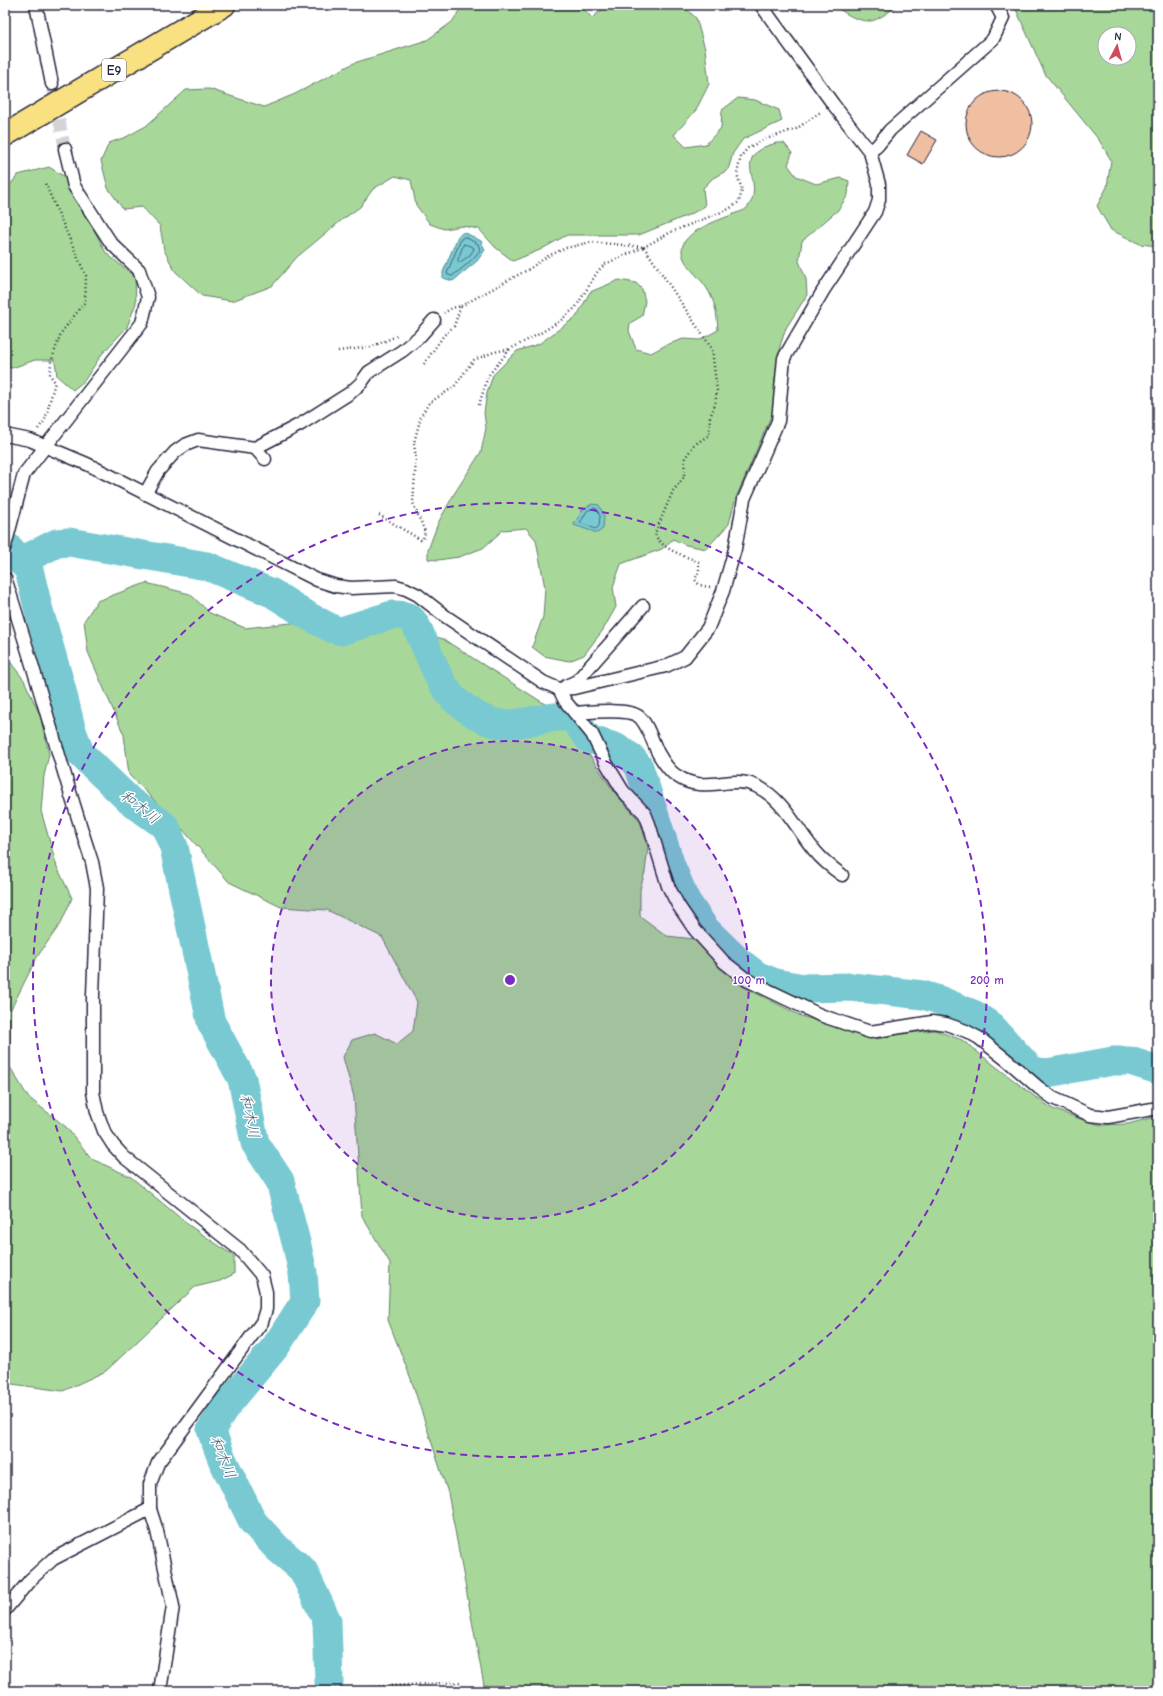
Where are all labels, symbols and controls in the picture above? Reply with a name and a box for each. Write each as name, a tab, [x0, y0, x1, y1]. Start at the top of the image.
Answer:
north arrow	[1097, 26, 1137, 66]
text: N	[1114, 30, 1122, 43]
road number: E9	[102, 59, 126, 81]
water label: 和木川	[117, 786, 163, 828]
centre of rings	[503, 973, 517, 987]
text: 100 m	[733, 973, 765, 987]
text: 200 m	[970, 973, 1004, 987]
water label: 和木川	[237, 1092, 263, 1140]
water label: 和木川	[206, 1433, 240, 1481]

